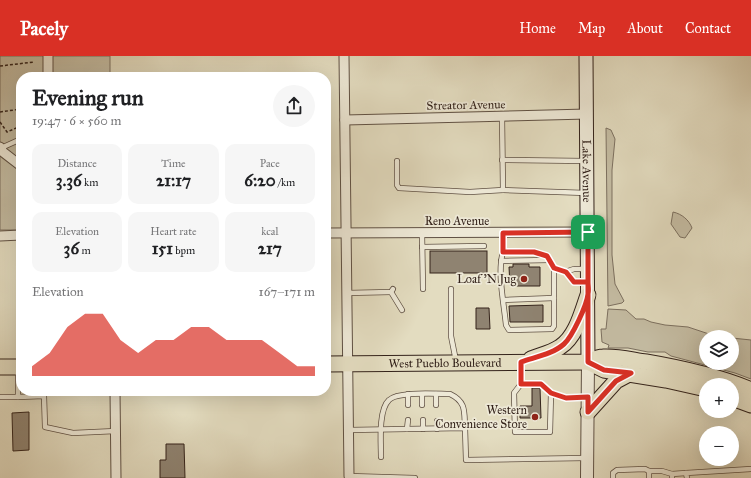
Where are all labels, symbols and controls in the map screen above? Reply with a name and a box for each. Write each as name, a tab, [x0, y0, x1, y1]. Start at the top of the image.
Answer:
text: Pacely	[20, 17, 68, 40]
text: Home	[519, 20, 556, 37]
text: Map	[578, 20, 605, 37]
text: About	[627, 20, 663, 37]
text: Contact	[685, 20, 731, 37]
text: Evening run	[32, 84, 144, 111]
button: share	[273, 85, 315, 127]
street label: Streator Avenue	[426, 97, 506, 113]
text: 19:47 · 6 × 560 m	[32, 113, 122, 129]
street label: Lake Avenue	[580, 139, 594, 203]
text: Distance	[57, 157, 97, 170]
text: Time	[161, 157, 186, 170]
text: Pace	[260, 157, 280, 170]
text: 3.36	[56, 170, 82, 191]
text: 21:17	[156, 170, 191, 191]
text: 6:20	[244, 170, 276, 191]
text: km	[82, 176, 98, 189]
text: /km	[276, 176, 295, 189]
street label: Reno Avenue	[425, 214, 489, 228]
pin	[571, 215, 605, 249]
icon: arrive	[577, 221, 599, 243]
text: Elevation	[55, 225, 99, 238]
text: Heart rate	[150, 225, 197, 238]
text: kcal	[261, 225, 278, 238]
text: 36	[64, 238, 79, 259]
text: 151	[152, 238, 173, 259]
text: 217	[258, 238, 282, 259]
text: m	[79, 244, 91, 257]
text: bpm	[173, 244, 195, 257]
place label: Loaf 'N Jug	[457, 272, 516, 287]
marker: Loaf 'N Jug	[519, 274, 529, 284]
text: Elevation	[32, 284, 84, 300]
text: 167–171 m	[259, 284, 315, 300]
map controls	[699, 330, 739, 466]
button: layers	[699, 330, 739, 370]
street label: West Pueblo Boulevard	[388, 356, 502, 371]
button: +	[699, 378, 739, 418]
place label: Western Convenience Store	[435, 403, 527, 431]
marker: Western Convenience Store	[530, 412, 540, 422]
button: −	[699, 426, 739, 466]

